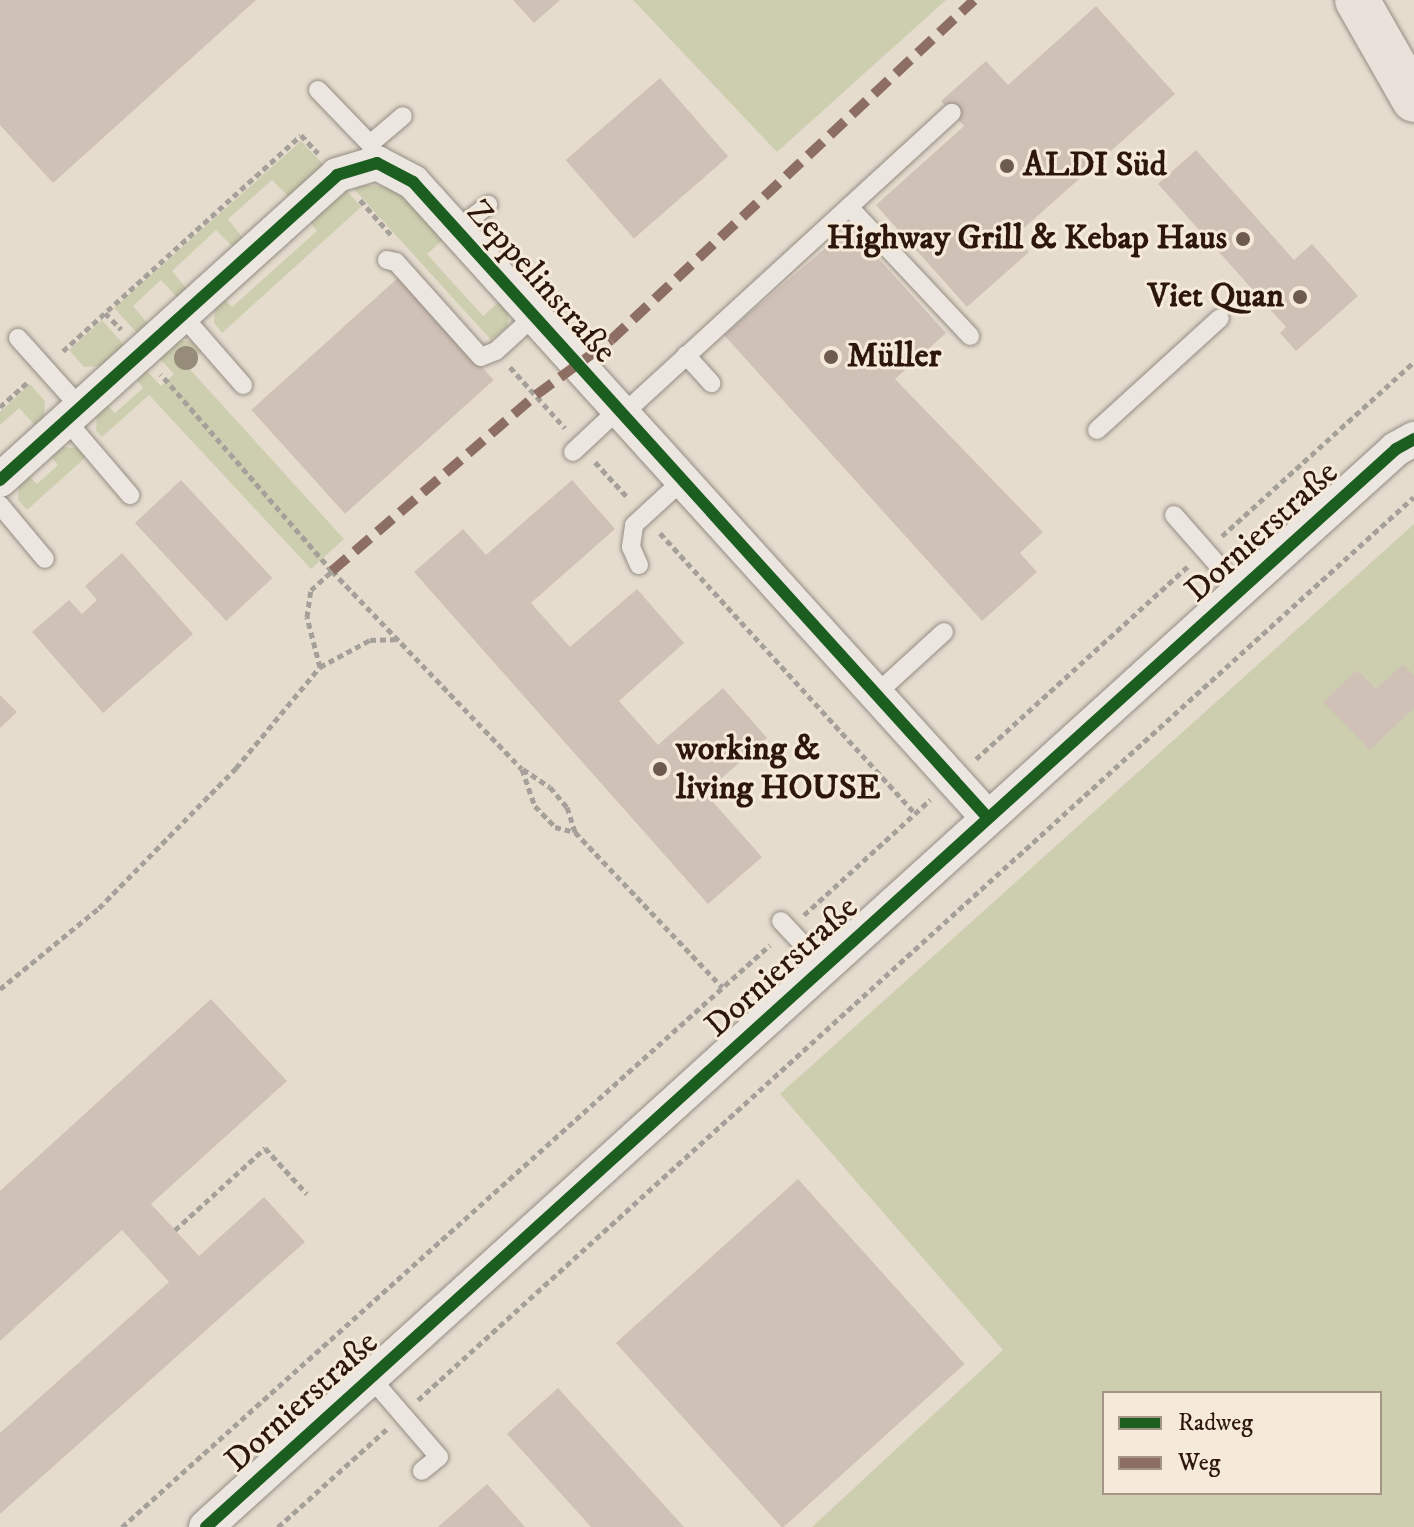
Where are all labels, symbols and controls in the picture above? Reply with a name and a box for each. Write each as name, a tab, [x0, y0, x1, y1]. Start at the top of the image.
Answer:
place label: ALDI Süd	[1023, 146, 1167, 186]
marker: ALDI Süd	[998, 157, 1016, 175]
street label: Zeppelinstraße	[457, 192, 625, 372]
place label: Highway Grill & Kebap Haus	[827, 219, 1227, 259]
marker: Highway Grill & Kebap Haus	[1234, 230, 1252, 248]
place label: Viet Quan	[1148, 277, 1284, 317]
marker: Viet Quan	[1291, 288, 1309, 306]
place label: Müller	[847, 337, 941, 377]
marker: Müller	[822, 348, 840, 366]
street label: Dornierstraße	[1177, 453, 1347, 611]
place label: working & living HOUSE	[676, 729, 881, 808]
marker: working & living HOUSE	[651, 760, 669, 778]
street label: Dornierstraße	[697, 888, 867, 1046]
street label: Dornierstraße	[217, 1323, 387, 1481]
legend	[1102, 1391, 1382, 1495]
text: Radweg	[1178, 1408, 1253, 1438]
text: Weg	[1178, 1448, 1220, 1478]

